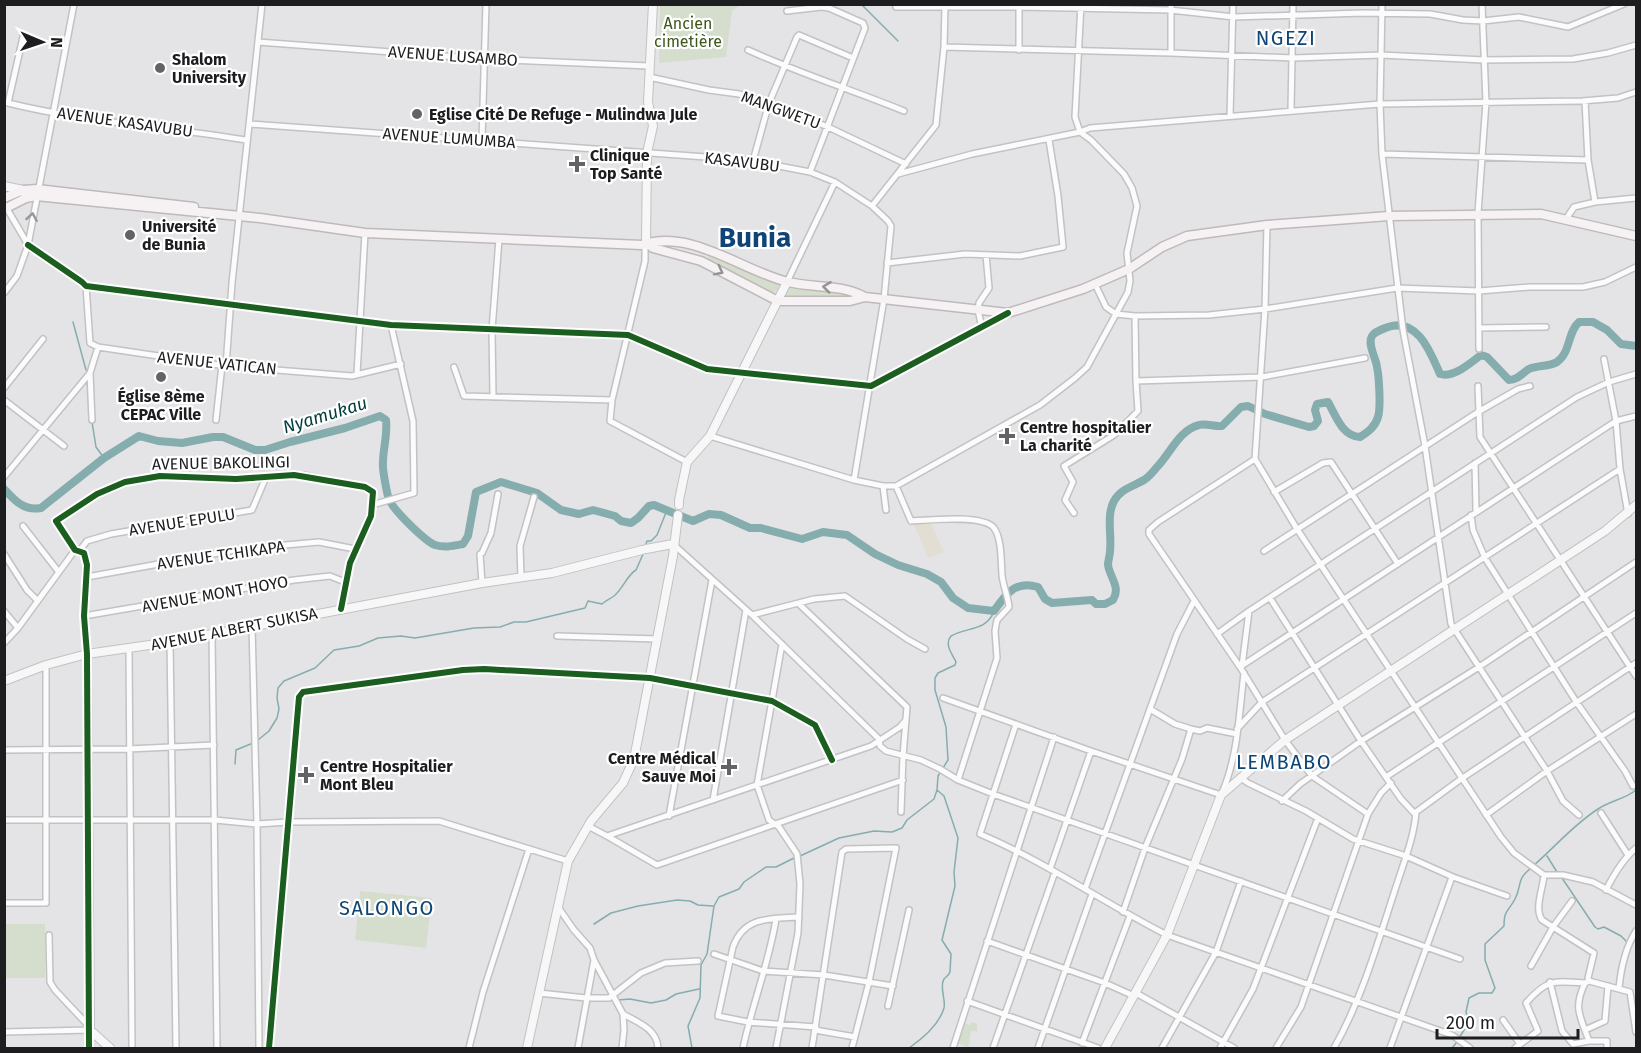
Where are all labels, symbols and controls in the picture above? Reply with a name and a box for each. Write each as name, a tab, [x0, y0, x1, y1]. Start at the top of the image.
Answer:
north arrow	[12, 12, 72, 72]
park label: Ancien cimetière	[654, 14, 722, 51]
district label: NGEZI	[1256, 26, 1316, 50]
text: N	[47, 37, 66, 48]
street label: AVENUE LUSAMBO	[388, 42, 518, 70]
place label: Shalom University	[172, 50, 247, 87]
marker: Shalom University	[153, 61, 167, 75]
street label: MANGWETU	[739, 87, 823, 133]
street label: AVENUE KASAVUBU	[56, 103, 194, 141]
place label: Eglise Cité De Refuge - Mulindwa Jule	[429, 105, 698, 124]
marker: Eglise Cité De Refuge - Mulindwa Jule	[410, 107, 424, 121]
street label: AVENUE LUMUMBA	[382, 124, 517, 152]
place label: Clinique Top Santé	[590, 146, 662, 183]
street label: KASAVUBU	[703, 148, 781, 176]
marker: Clinique Top Santé	[568, 155, 586, 173]
one-way arrow	[26, 212, 38, 221]
place label: Université de Bunia	[142, 217, 216, 254]
district label: Bunia	[719, 221, 791, 254]
marker: Université de Bunia	[123, 228, 137, 242]
one-way arrow	[713, 264, 724, 275]
one-way arrow	[822, 281, 831, 294]
street label: AVENUE VATICAN	[156, 347, 278, 379]
marker: Église 8ème CEPAC Ville	[154, 370, 168, 384]
place label: Église 8ème CEPAC Ville	[117, 386, 205, 424]
water label: Nyamukau	[280, 392, 370, 438]
place label: Centre hospitalier La charité	[1020, 418, 1152, 455]
marker: Centre hospitalier La charité	[998, 427, 1016, 445]
street label: AVENUE BAKOLINGI	[152, 452, 290, 474]
street label: AVENUE EPULU	[128, 504, 236, 540]
street label: AVENUE TCHIKAPA	[156, 536, 287, 573]
street label: AVENUE MONT HOYO	[140, 572, 290, 616]
street label: AVENUE ALBERT SUKISA	[149, 603, 320, 654]
place label: Centre Médical Sauve Moi	[608, 749, 716, 786]
district label: LEMBABO	[1236, 750, 1332, 774]
place label: Centre Hospitalier Mont Bleu	[320, 757, 453, 794]
marker: Centre Médical Sauve Moi	[720, 758, 738, 776]
marker: Centre Hospitalier Mont Bleu	[297, 766, 315, 784]
district label: SALONGO	[339, 896, 435, 920]
scale bar	[1437, 1002, 1578, 1040]
text: 200 m	[1446, 1012, 1495, 1034]

